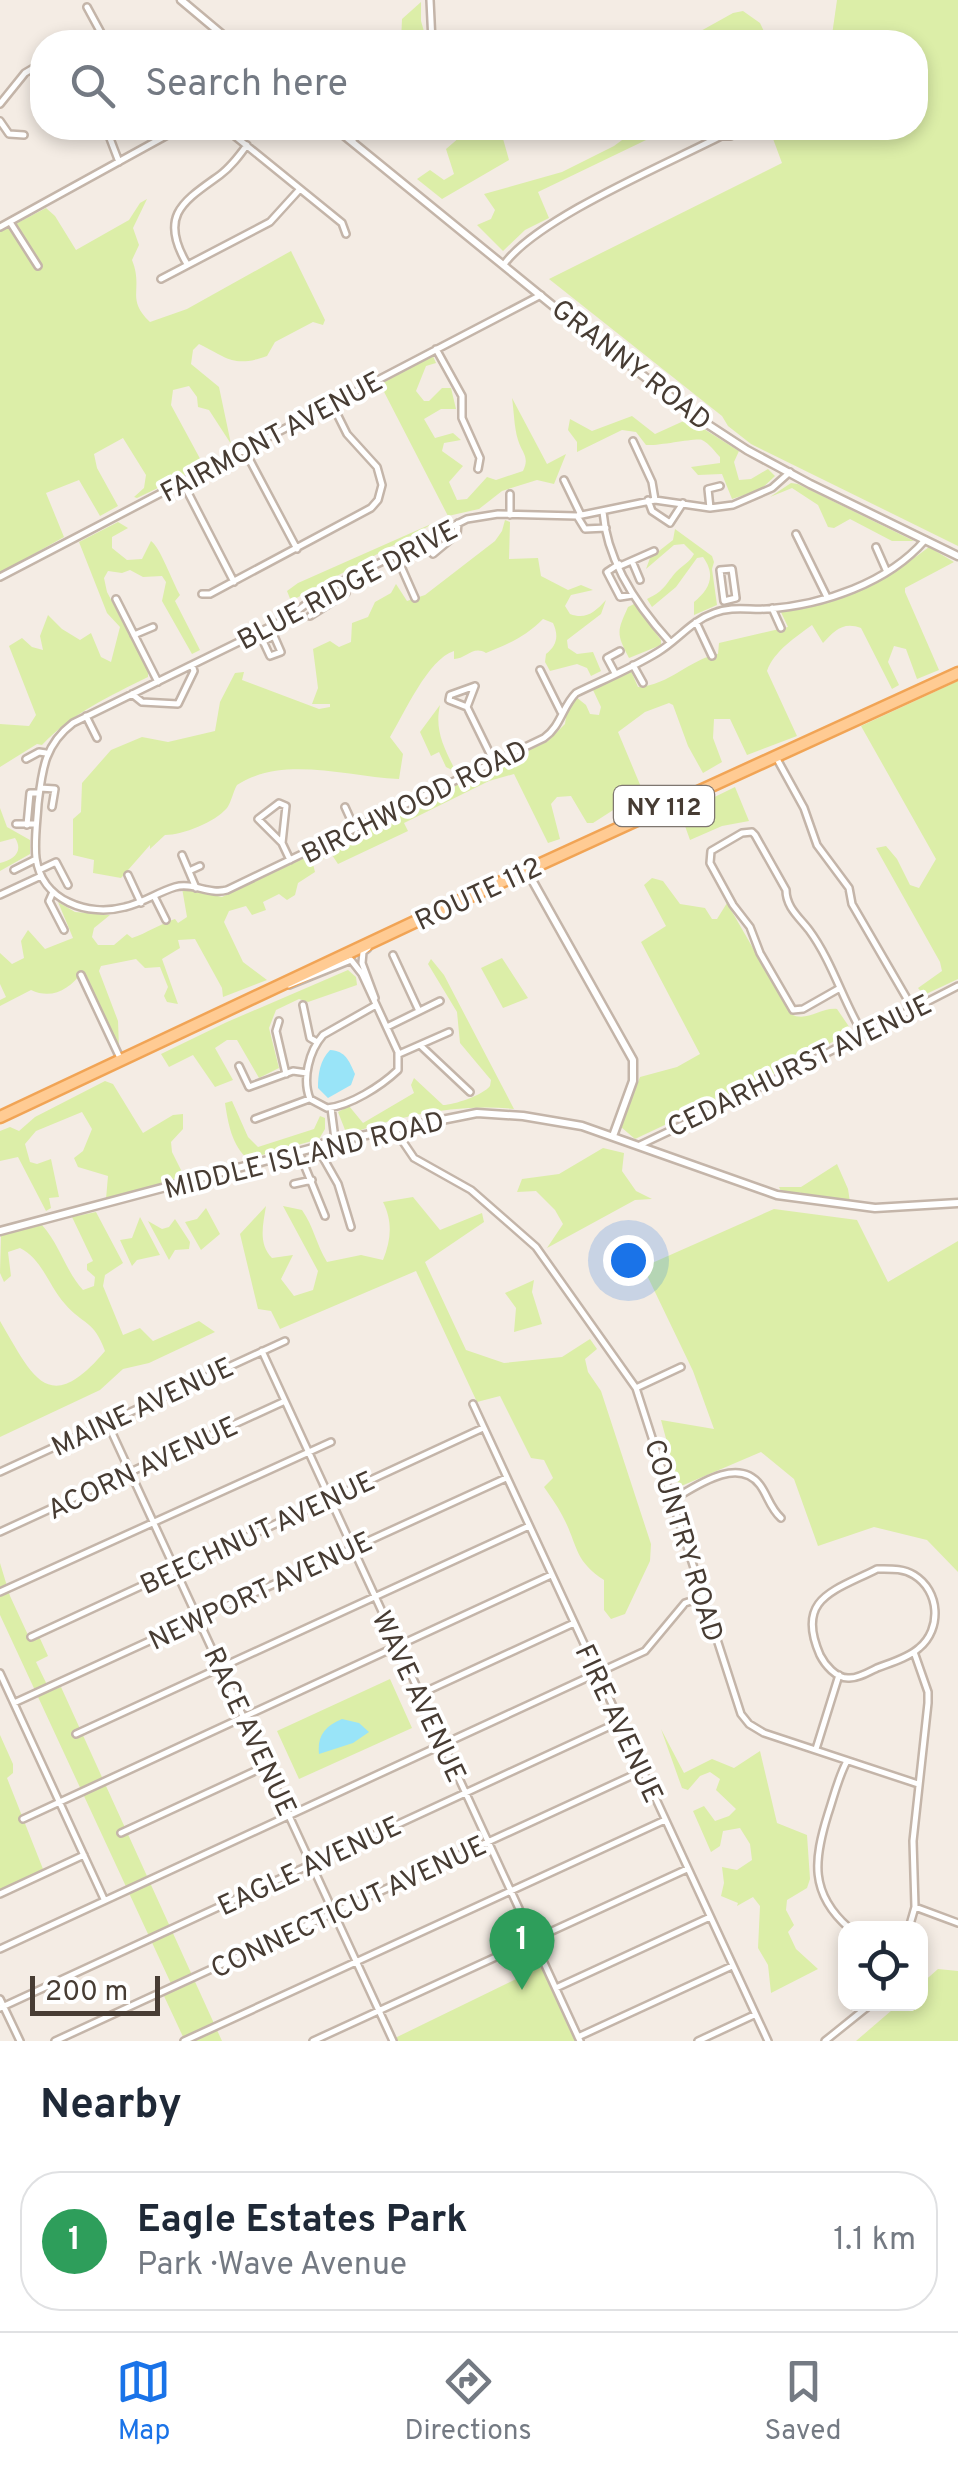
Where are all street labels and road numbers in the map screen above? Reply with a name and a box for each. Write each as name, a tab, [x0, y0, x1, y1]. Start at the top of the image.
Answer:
street label: GRANNY ROAD	[543, 293, 717, 440]
street label: FAIRMONT AVENUE	[155, 365, 390, 512]
street label: BLUE RIDGE DRIVE	[232, 513, 465, 660]
street label: BIRCHWOOD ROAD	[296, 733, 534, 874]
road number: NY 112	[614, 786, 714, 826]
street label: ROUTE 112	[410, 851, 548, 941]
street label: CEDARHURST AVENUE	[662, 988, 938, 1147]
street label: MIDDLE ISLAND ROAD	[161, 1105, 448, 1209]
street label: MAINE AVENUE	[46, 1351, 240, 1467]
street label: ACORN AVENUE	[42, 1410, 244, 1530]
street label: COUNTRY ROAD	[634, 1435, 730, 1647]
street label: BEECHNUT AVENUE	[135, 1465, 381, 1605]
street label: NEWPORT AVENUE	[144, 1525, 379, 1660]
street label: WAVE AVENUE	[362, 1606, 473, 1789]
street label: FIRE AVENUE	[565, 1639, 670, 1809]
street label: RACE AVENUE	[193, 1642, 303, 1823]
street label: EAGLE AVENUE	[213, 1809, 408, 1926]
street label: CONNECTICUT AVENUE	[206, 1829, 493, 1988]

